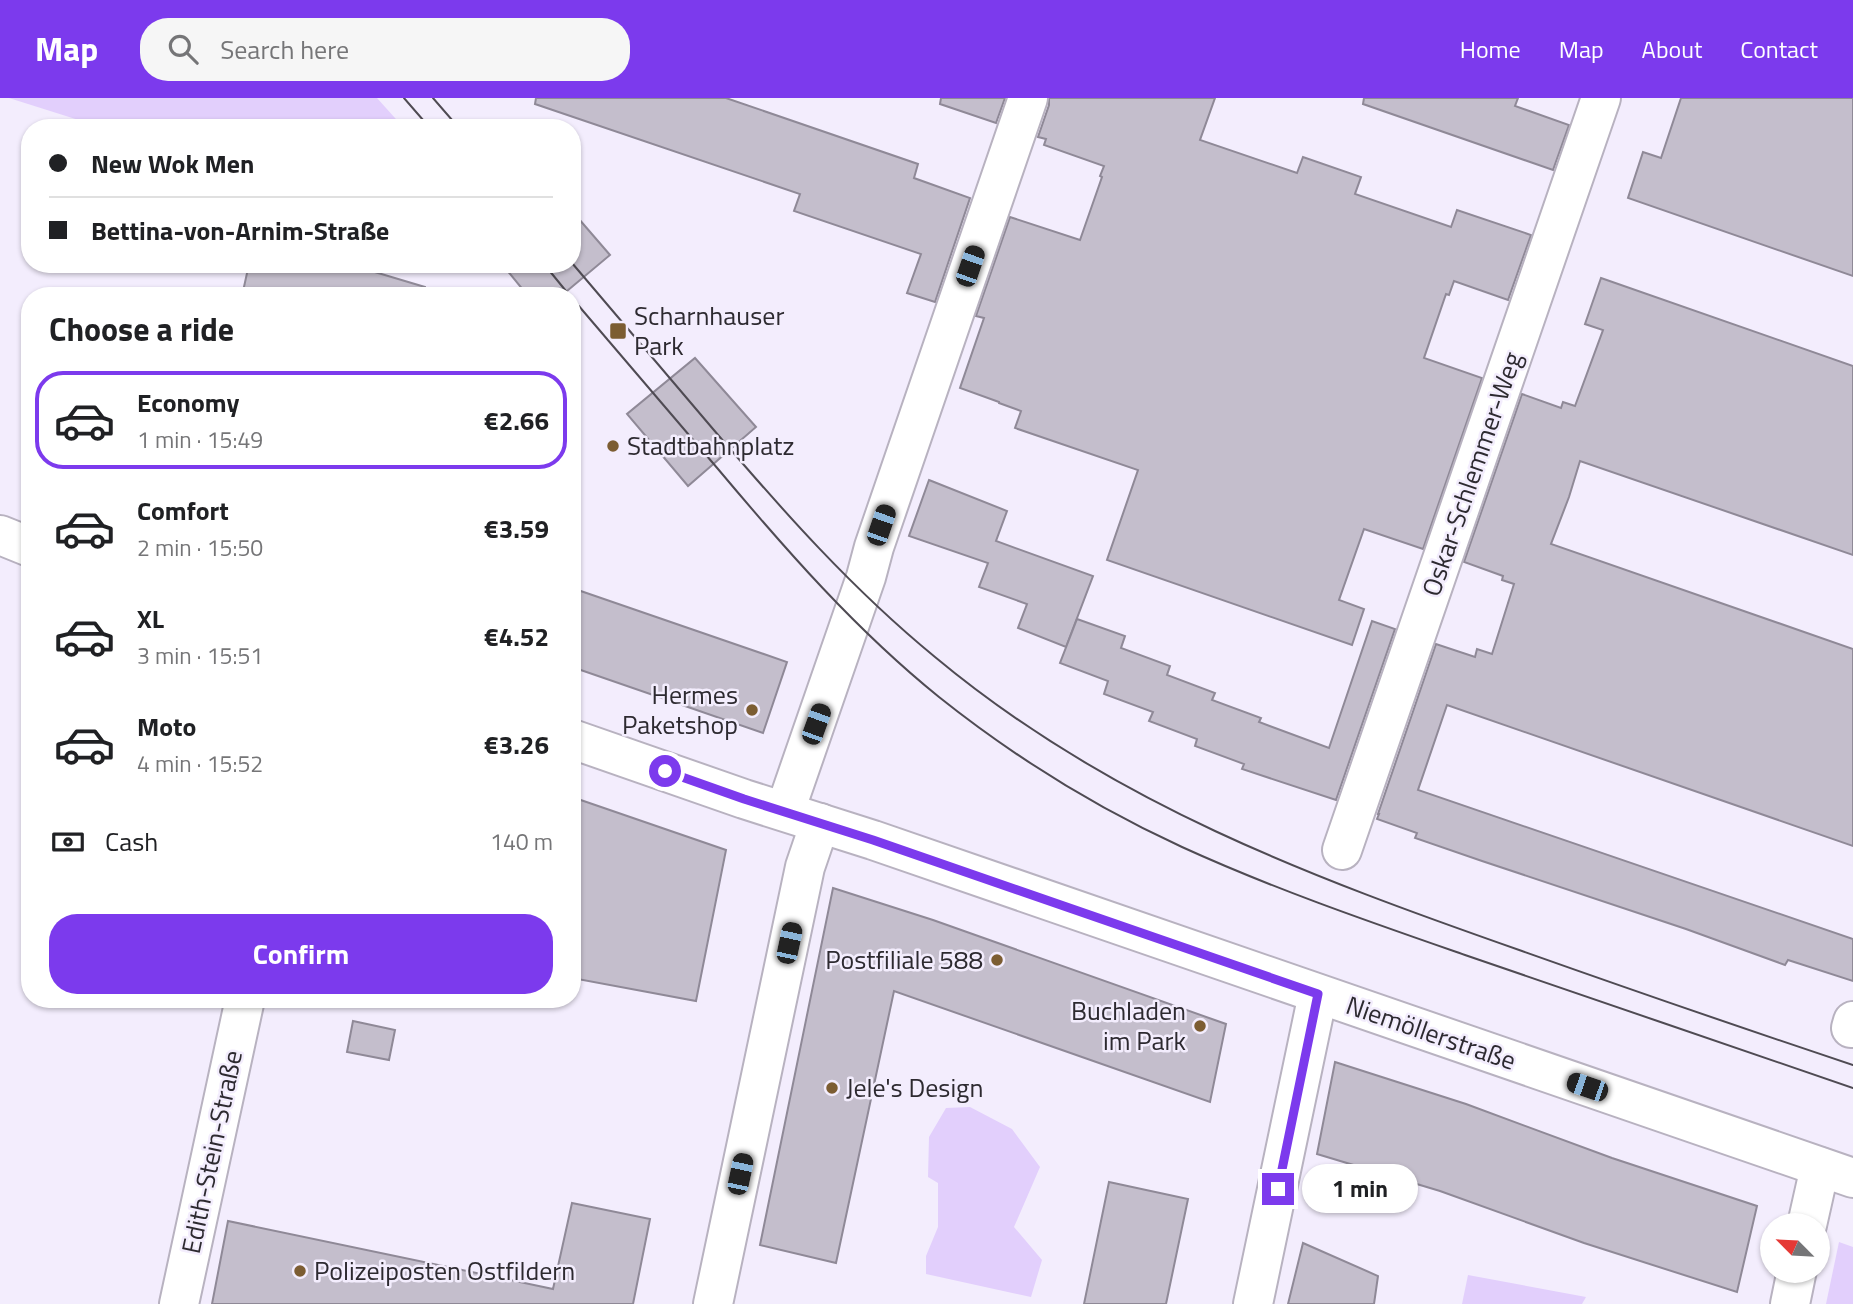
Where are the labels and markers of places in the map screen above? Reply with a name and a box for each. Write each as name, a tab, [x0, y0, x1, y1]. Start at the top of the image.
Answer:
place label: Scharnhauser Park	[634, 296, 784, 365]
marker: Scharnhauser Park	[608, 321, 628, 341]
place label: Stadtbahnplatz	[627, 426, 794, 465]
marker: Stadtbahnplatz	[605, 438, 621, 454]
place label: Hermes Paketshop	[622, 675, 738, 744]
marker: Hermes Paketshop	[744, 702, 760, 718]
place label: Postfiliale 588	[825, 940, 983, 979]
marker: Postfiliale 588	[989, 952, 1005, 968]
place label: Buchladen im Park	[1071, 991, 1186, 1060]
marker: Buchladen im Park	[1192, 1018, 1208, 1034]
place label: Jele's Design	[846, 1068, 983, 1107]
marker: Jele's Design	[824, 1080, 840, 1096]
place label: Polizeiposten Ostfildern	[314, 1251, 575, 1290]
marker: Polizeiposten Ostfildern	[292, 1263, 308, 1279]

